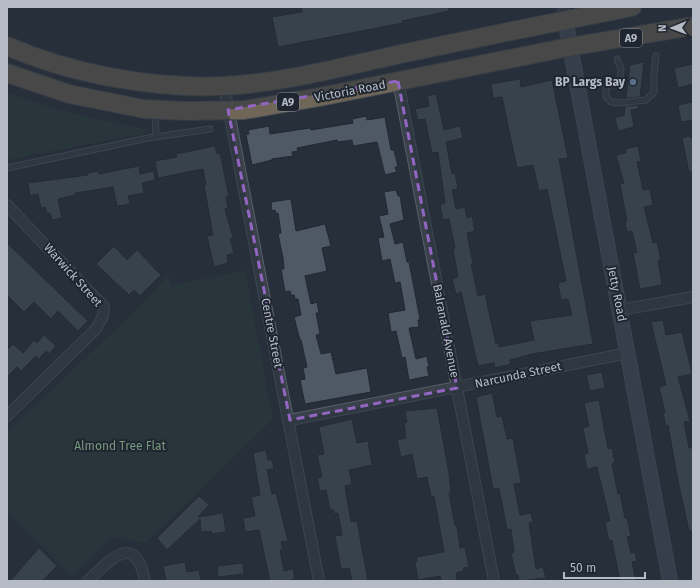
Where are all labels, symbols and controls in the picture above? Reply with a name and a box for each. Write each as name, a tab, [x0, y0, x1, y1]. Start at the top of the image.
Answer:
north arrow	[652, 8, 692, 48]
text: N	[656, 24, 669, 32]
road number: A9	[620, 29, 642, 47]
place label: BP Largs Bay	[555, 75, 626, 89]
street label: Victoria Road	[313, 77, 387, 105]
marker: BP Largs Bay	[628, 77, 638, 87]
road number: A9	[277, 93, 299, 111]
street label: Warwick Street	[41, 240, 106, 310]
street label: Jetty Road	[605, 265, 629, 323]
street label: Balranald Avenue	[430, 283, 462, 379]
street label: Centre Street	[258, 297, 286, 370]
street label: Narcunda Street	[473, 359, 563, 391]
park label: Almond Tree Flat	[74, 439, 166, 453]
scale bar	[564, 554, 645, 580]
text: 50 m	[570, 561, 596, 575]

